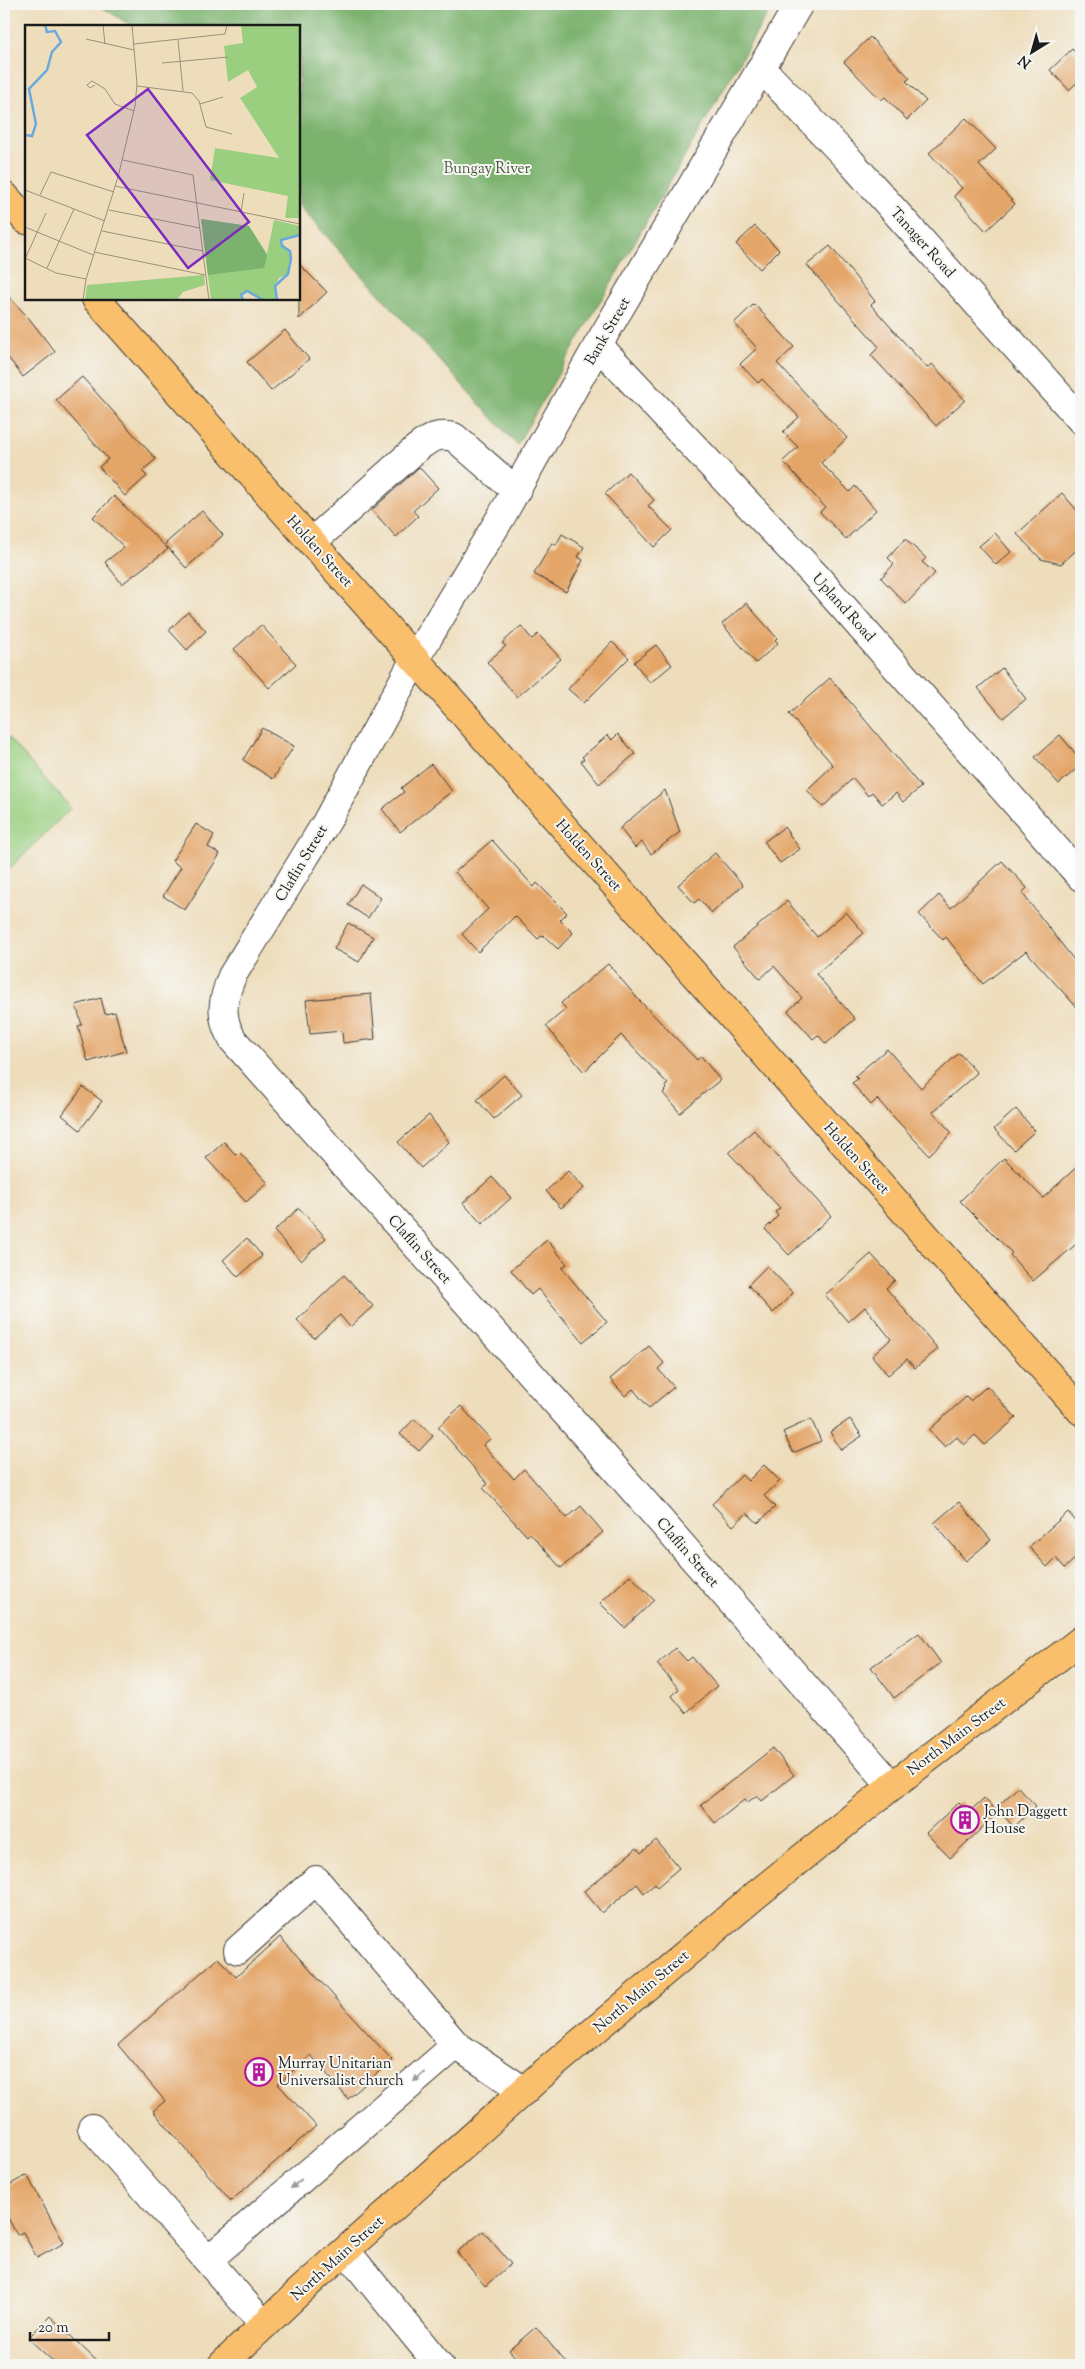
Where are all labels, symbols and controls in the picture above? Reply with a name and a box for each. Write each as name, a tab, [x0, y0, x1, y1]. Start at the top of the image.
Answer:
inset map	[25, 25, 300, 300]
north arrow	[1008, 28, 1058, 78]
text: N	[1015, 49, 1036, 72]
park label: Bungay River	[444, 159, 531, 180]
street label: Tanager Road	[884, 203, 960, 283]
street label: Bank Street	[580, 294, 636, 370]
street label: Holden Street	[281, 511, 357, 593]
street label: Upland Road	[806, 569, 880, 647]
street label: Holden Street	[550, 815, 626, 897]
street label: Claflin Street	[271, 821, 334, 906]
street label: Holden Street	[818, 1118, 894, 1200]
street label: Claflin Street	[382, 1211, 456, 1289]
street label: Claflin Street	[651, 1513, 723, 1592]
street label: North Main Street	[903, 1693, 1011, 1781]
place label: John Daggett House	[983, 1802, 1068, 1840]
building icon: John Daggett House	[950, 1805, 980, 1835]
street label: North Main Street	[590, 1946, 694, 2038]
place label: Murray Unitarian Universalist church	[278, 2054, 404, 2092]
building icon: Murray Unitarian Universalist church	[244, 2057, 274, 2087]
one-way arrow	[413, 2071, 425, 2082]
one-way arrow	[290, 2178, 303, 2189]
street label: North Main Street	[287, 2212, 389, 2307]
scale bar	[30, 2309, 109, 2341]
text: 20 m	[38, 2318, 69, 2339]

